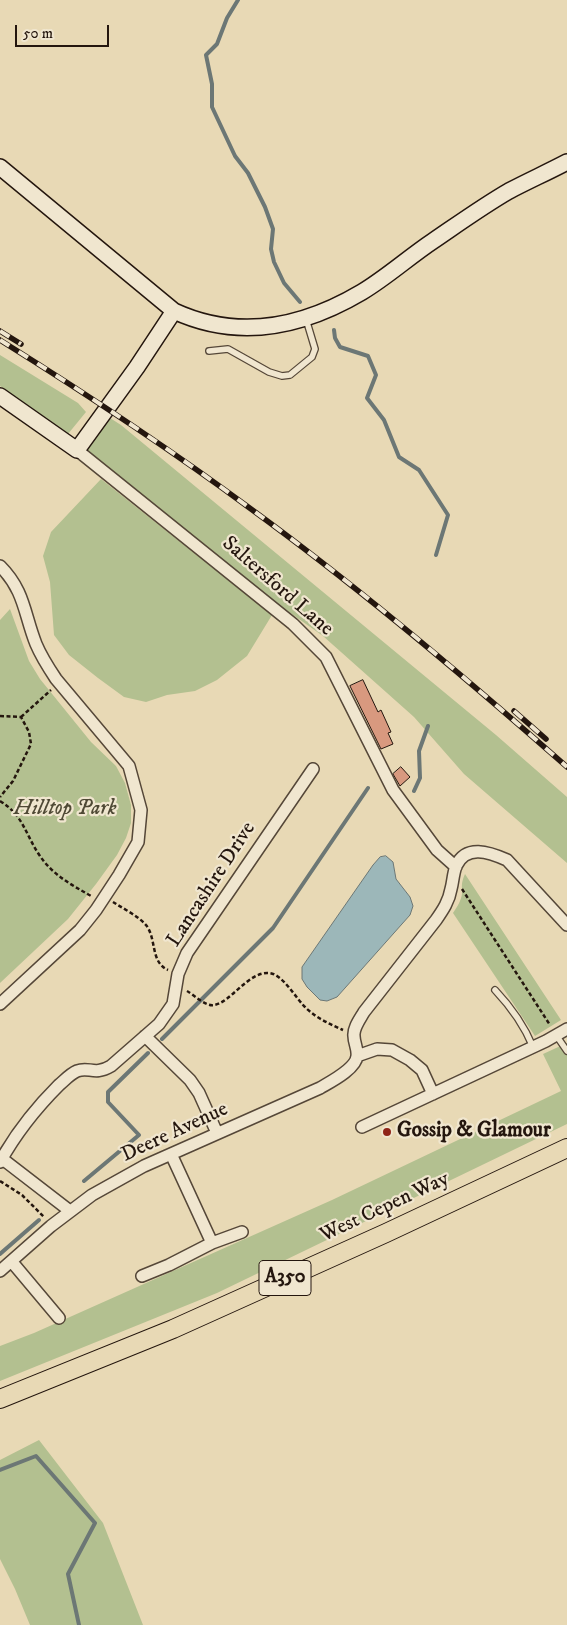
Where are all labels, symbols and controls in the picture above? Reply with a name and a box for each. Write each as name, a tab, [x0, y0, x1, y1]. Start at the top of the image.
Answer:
scale bar	[18, 15, 111, 47]
text: 50 m	[23, 24, 53, 43]
street label: Saltersford Lane	[216, 532, 338, 642]
park label: Hilltop Park	[13, 797, 117, 823]
street label: Lancashire Drive	[162, 818, 262, 952]
street label: Deere Avenue	[118, 1097, 232, 1169]
place label: Gossip & Glamour	[397, 1119, 551, 1145]
marker: Gossip & Glamour	[381, 1126, 393, 1138]
street label: West Cepen Way	[317, 1167, 453, 1249]
road number: A350	[259, 1260, 311, 1296]

